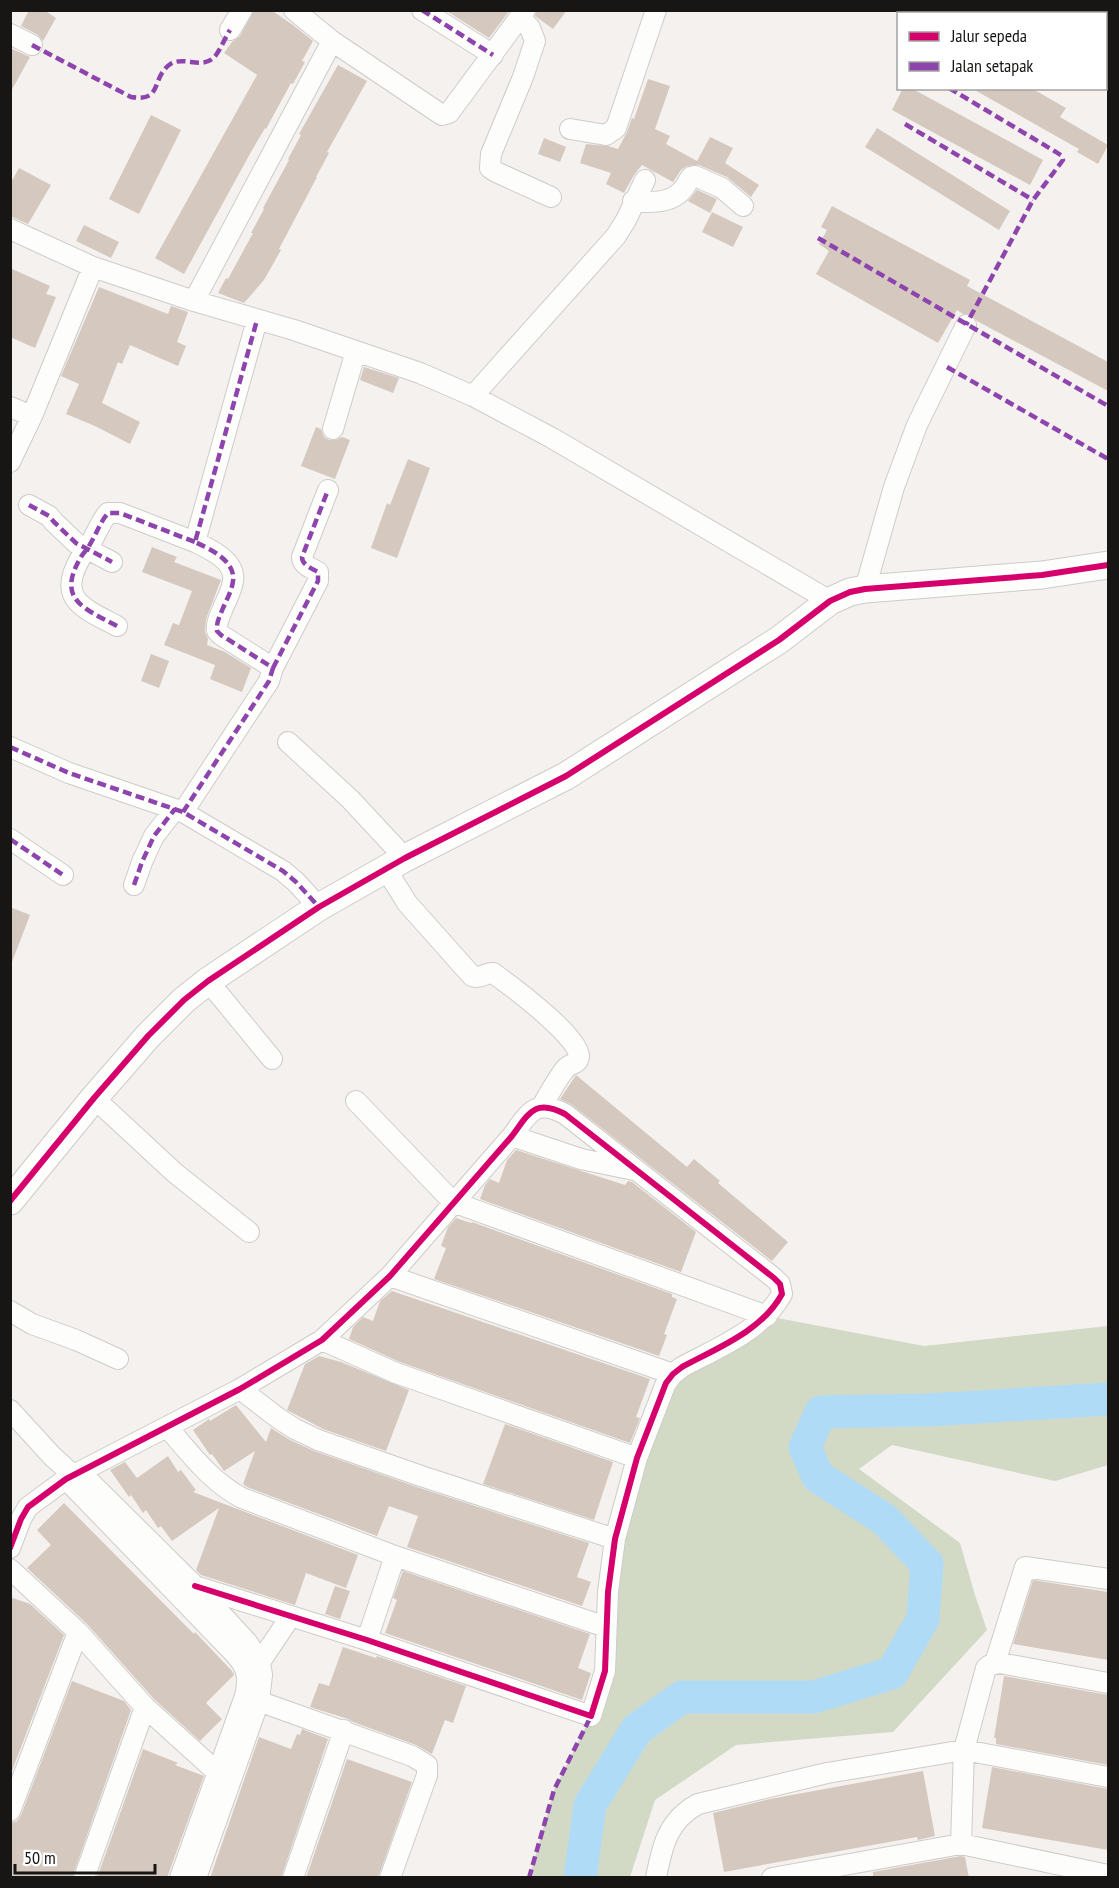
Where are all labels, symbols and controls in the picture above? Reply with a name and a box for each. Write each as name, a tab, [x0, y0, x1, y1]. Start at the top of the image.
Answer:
legend	[897, 12, 1107, 90]
text: Jalur sepeda	[950, 24, 1027, 47]
text: Jalan setapak	[950, 54, 1033, 77]
scale bar	[15, 1837, 154, 1875]
text: 50 m	[24, 1846, 56, 1869]

